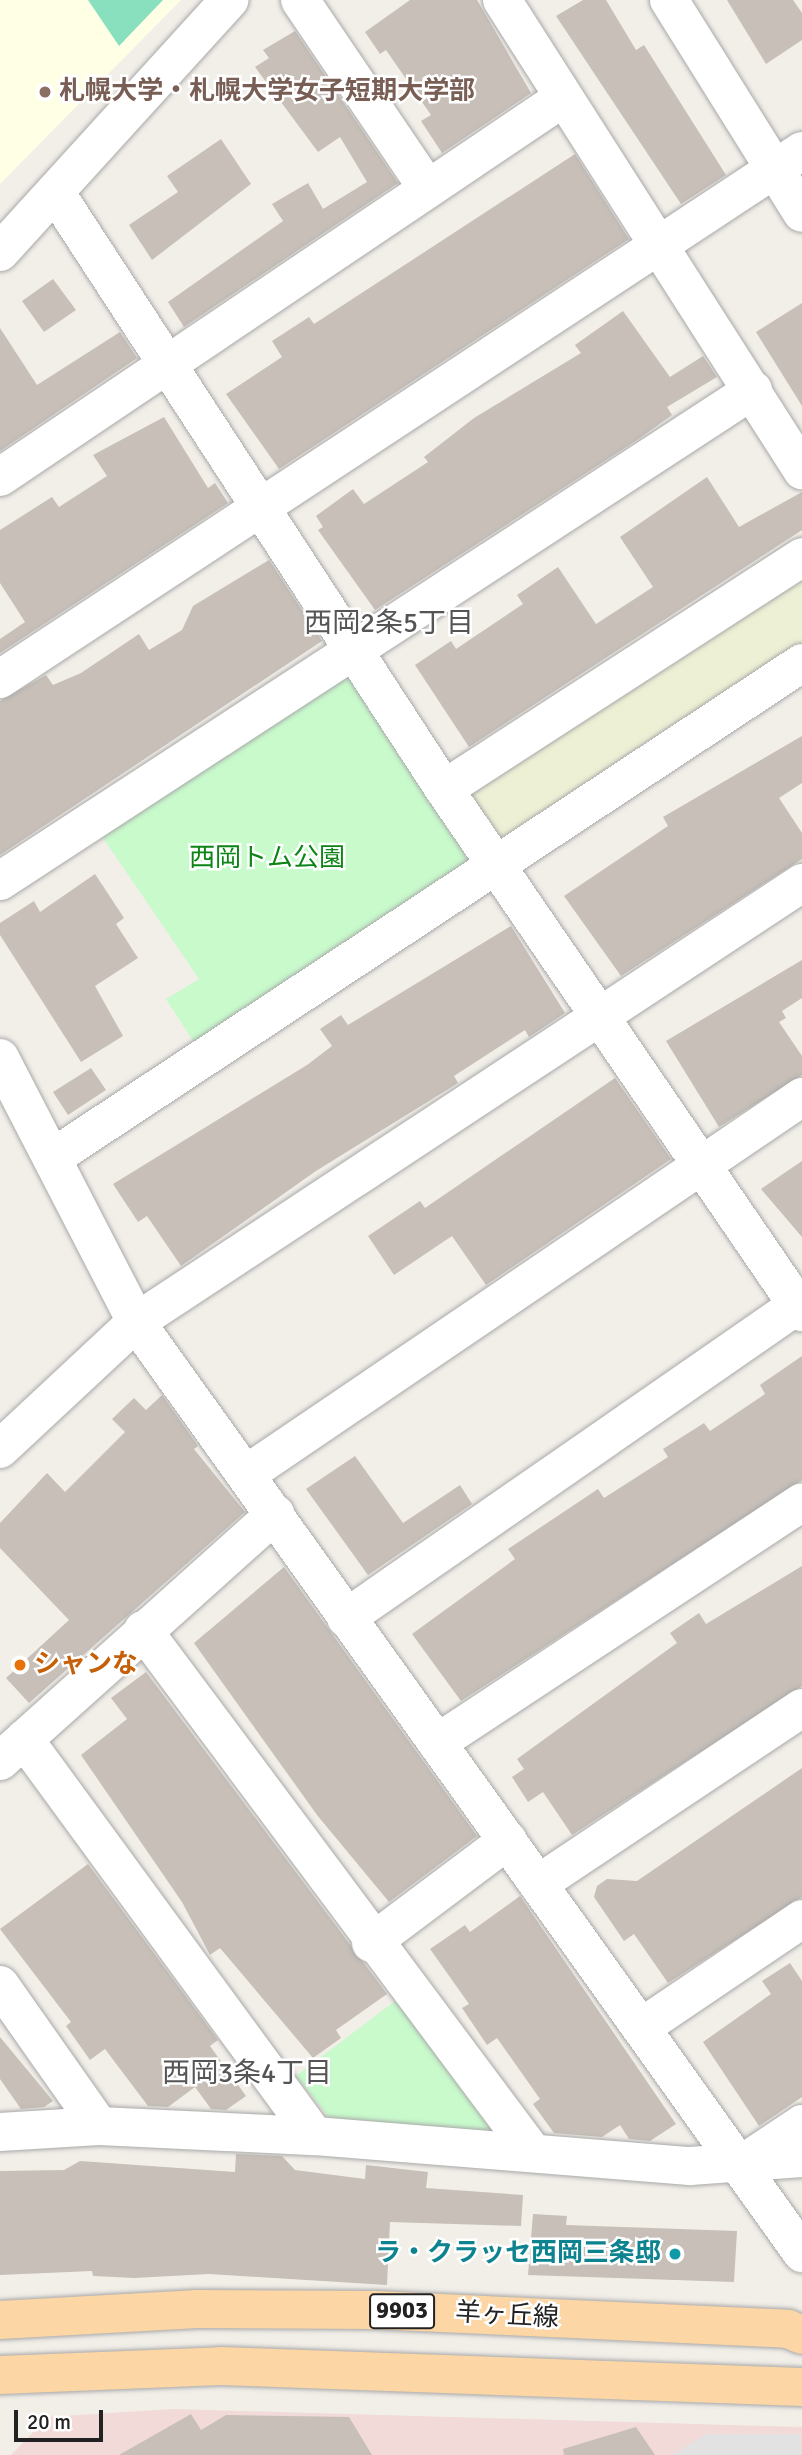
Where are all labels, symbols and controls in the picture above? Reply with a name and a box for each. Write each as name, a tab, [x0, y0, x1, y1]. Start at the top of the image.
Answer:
place label: 札幌大学・札幌大学女子短期大学部	[59, 76, 475, 108]
marker: 札幌大学・札幌大学女子短期大学部	[37, 84, 53, 100]
district label: 西岡2条5丁目	[304, 606, 474, 640]
park label: 西岡トム公園	[189, 843, 345, 875]
place label: シャンな	[34, 1649, 138, 1681]
marker: シャンな	[12, 1657, 28, 1673]
district label: 西岡3条4丁目	[162, 2056, 332, 2090]
place label: ラ・クラッセ西岡三条邸	[375, 2238, 661, 2270]
marker: ラ・クラッセ西岡三条邸	[667, 2246, 683, 2262]
road number: 9903	[369, 2290, 435, 2332]
street label: 羊ヶ丘線	[454, 2298, 560, 2334]
scale bar	[18, 2396, 107, 2440]
text: 20 m	[27, 2409, 71, 2435]

